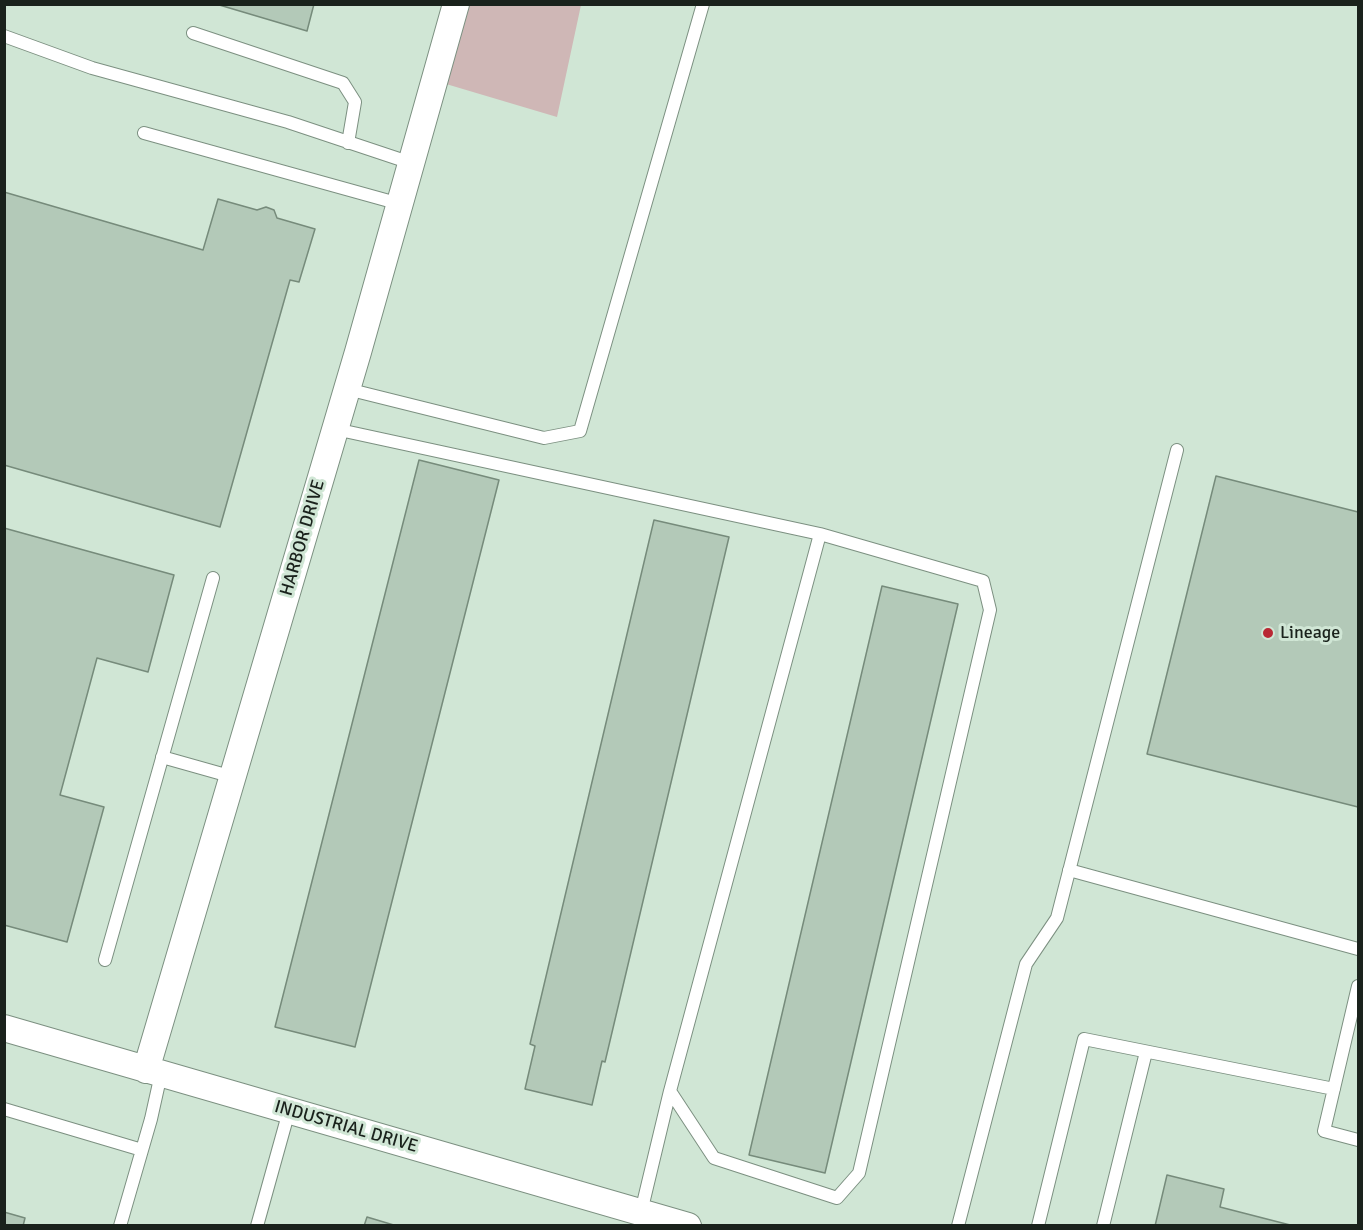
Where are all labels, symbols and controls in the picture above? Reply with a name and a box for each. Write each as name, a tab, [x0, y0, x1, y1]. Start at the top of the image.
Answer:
street label: HARBOR DRIVE	[276, 478, 330, 598]
place label: Lineage	[1280, 622, 1340, 644]
marker: Lineage	[1261, 626, 1275, 640]
street label: INDUSTRIAL DRIVE	[272, 1096, 420, 1158]

